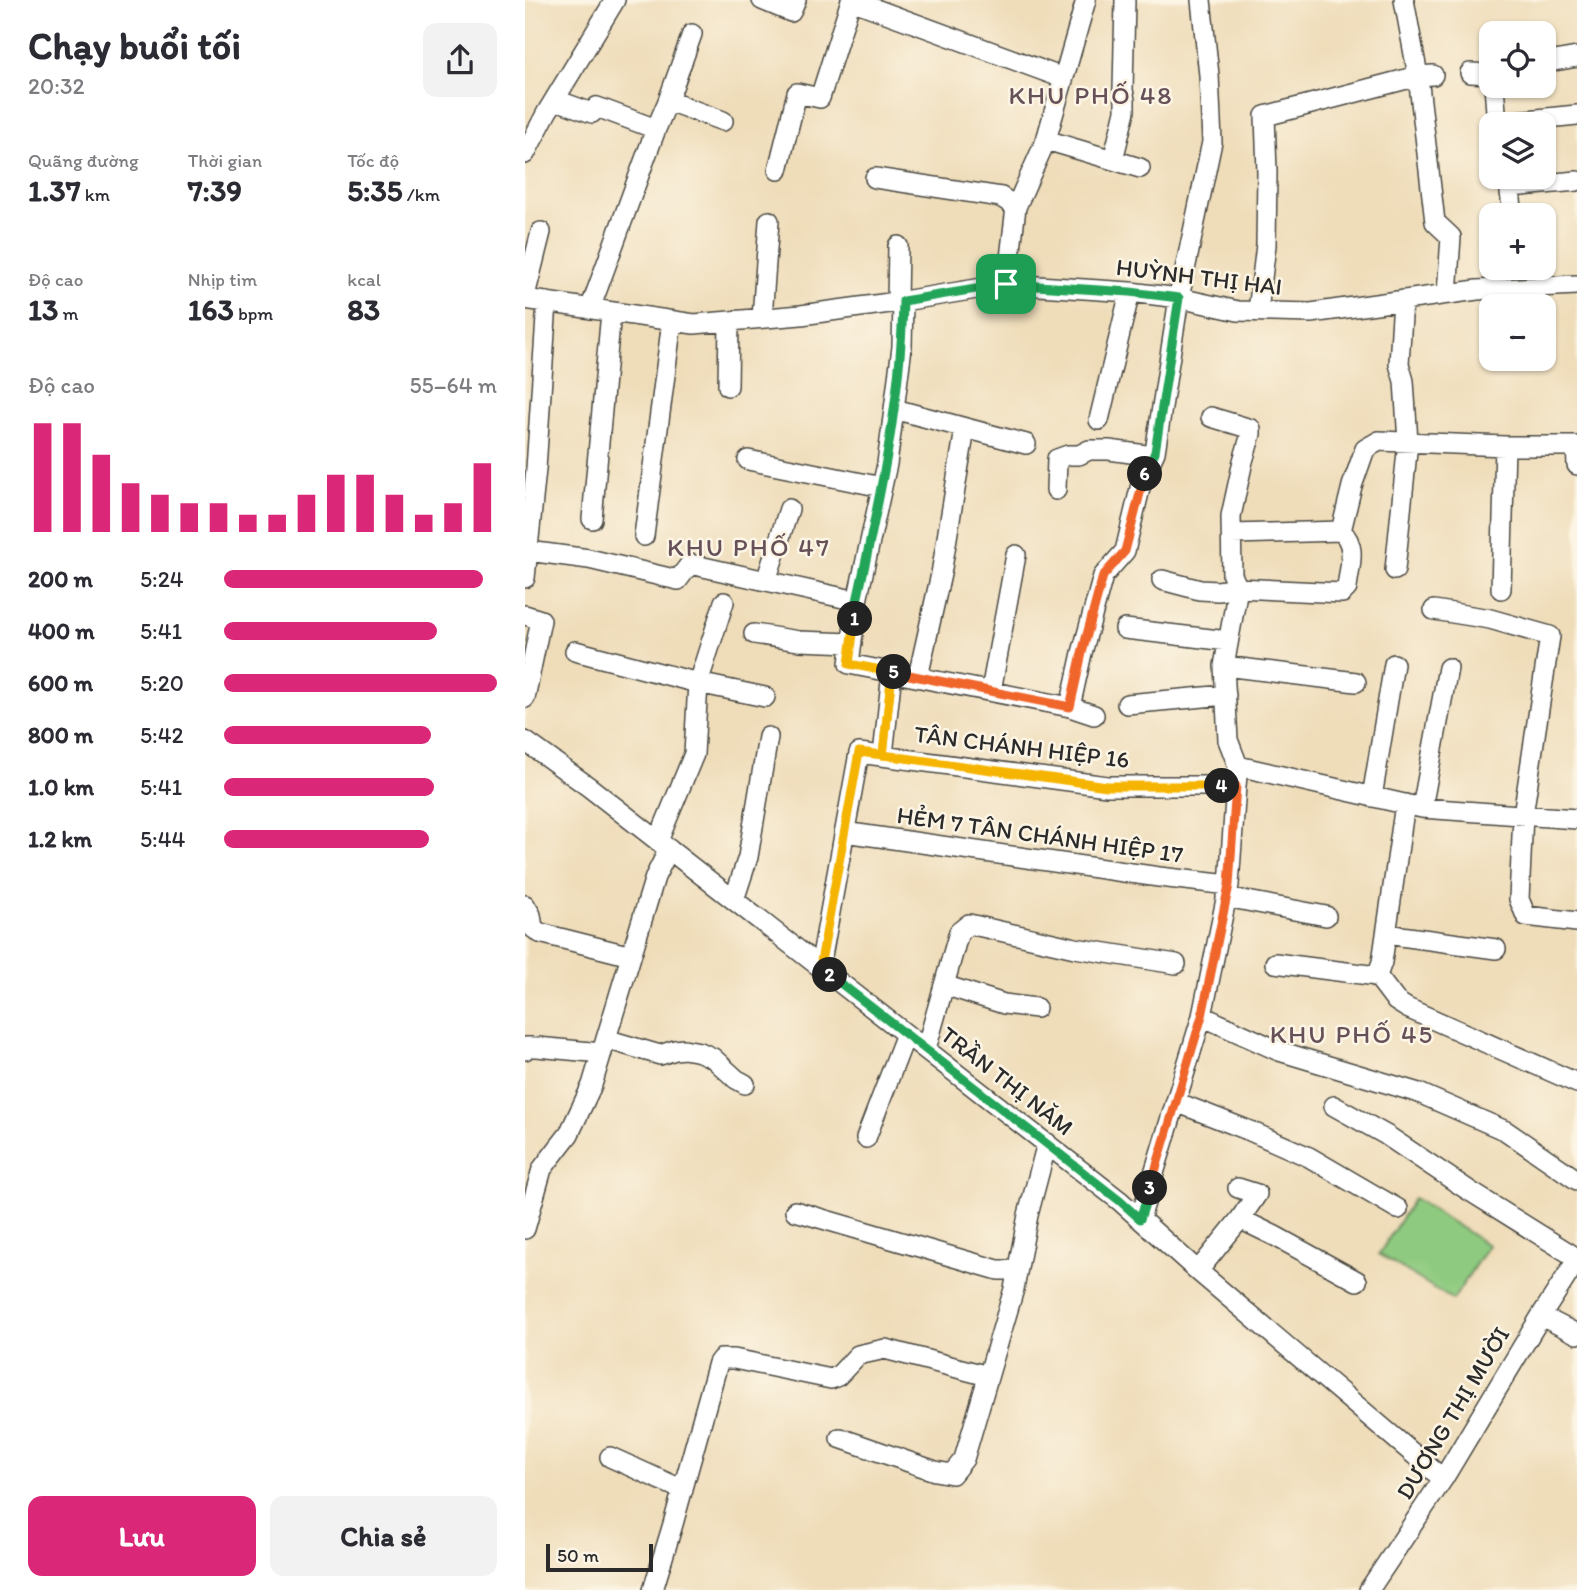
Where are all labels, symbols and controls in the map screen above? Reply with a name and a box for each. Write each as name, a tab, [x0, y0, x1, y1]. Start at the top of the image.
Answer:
map controls	[1479, 21, 1556, 371]
button: locate	[1479, 21, 1556, 98]
text: Chạy buổi tối	[28, 23, 241, 69]
button: share	[423, 23, 497, 97]
text: 20:32	[28, 72, 85, 100]
district label: KHU PHỐ 48	[1008, 79, 1174, 111]
button: layers	[1479, 112, 1556, 189]
text: Quãng đường	[28, 149, 139, 172]
text: Thời gian	[188, 149, 262, 172]
text: Tốc độ	[347, 149, 399, 172]
text: 1.37	[28, 172, 81, 209]
text: 7:39	[188, 172, 242, 209]
text: 5:35	[347, 172, 403, 209]
text: km	[81, 183, 110, 206]
text: /km	[403, 183, 440, 206]
button: +	[1479, 203, 1556, 280]
street label: HUỲNH THỊ HAI	[1114, 252, 1284, 301]
pin	[976, 254, 1036, 314]
icon: arrive	[987, 265, 1025, 303]
text: Độ cao	[28, 268, 83, 291]
text: Nhịp tim	[188, 268, 257, 291]
text: kcal	[347, 268, 381, 291]
text: 13	[28, 291, 58, 328]
text: 163	[188, 291, 234, 328]
text: 83	[347, 291, 380, 328]
button: −	[1479, 294, 1556, 371]
text: m	[58, 302, 79, 325]
text: bpm	[234, 302, 273, 325]
text: Độ cao	[28, 371, 95, 399]
text: 55–64 m	[410, 371, 497, 399]
pin: 6	[1127, 456, 1163, 491]
text: 6	[1139, 462, 1150, 485]
district label: KHU PHỐ 47	[667, 531, 831, 563]
text: 200 m	[28, 565, 93, 593]
text: 5:24	[140, 565, 184, 593]
pin: 1	[837, 602, 873, 636]
text: 1	[850, 607, 859, 630]
text: 400 m	[28, 617, 95, 645]
text: 5:41	[140, 617, 182, 645]
pin: 5	[877, 654, 911, 690]
text: 5	[889, 660, 898, 683]
text: 600 m	[28, 669, 93, 697]
text: 5:20	[140, 669, 184, 697]
street label: TÂN CHÁNH HIỆP 16	[913, 719, 1131, 774]
text: 800 m	[28, 721, 93, 749]
text: 5:42	[140, 721, 184, 749]
pin: 4	[1205, 768, 1239, 804]
text: 1.0 km	[28, 773, 94, 801]
text: 5:41	[140, 773, 182, 801]
text: 4	[1216, 774, 1227, 797]
street label: HẺM 7 TÂN CHÁNH HIỆP 17	[895, 800, 1185, 869]
text: 1.2 km	[28, 825, 92, 853]
text: 5:44	[140, 825, 185, 853]
pin: 2	[813, 958, 847, 992]
text: 2	[825, 963, 835, 986]
district label: KHU PHỐ 45	[1270, 1018, 1434, 1050]
street label: TRẦN THỊ NĂM	[935, 1020, 1080, 1141]
pin: 3	[1133, 1170, 1167, 1206]
text: 3	[1144, 1176, 1155, 1199]
street label: DƯƠNG THỊ MƯỜI	[1390, 1321, 1516, 1504]
button: Lưu	[28, 1496, 256, 1576]
button: Chia sẻ	[270, 1496, 497, 1576]
scale bar	[546, 1541, 653, 1573]
text: 50 m	[557, 1544, 599, 1567]

